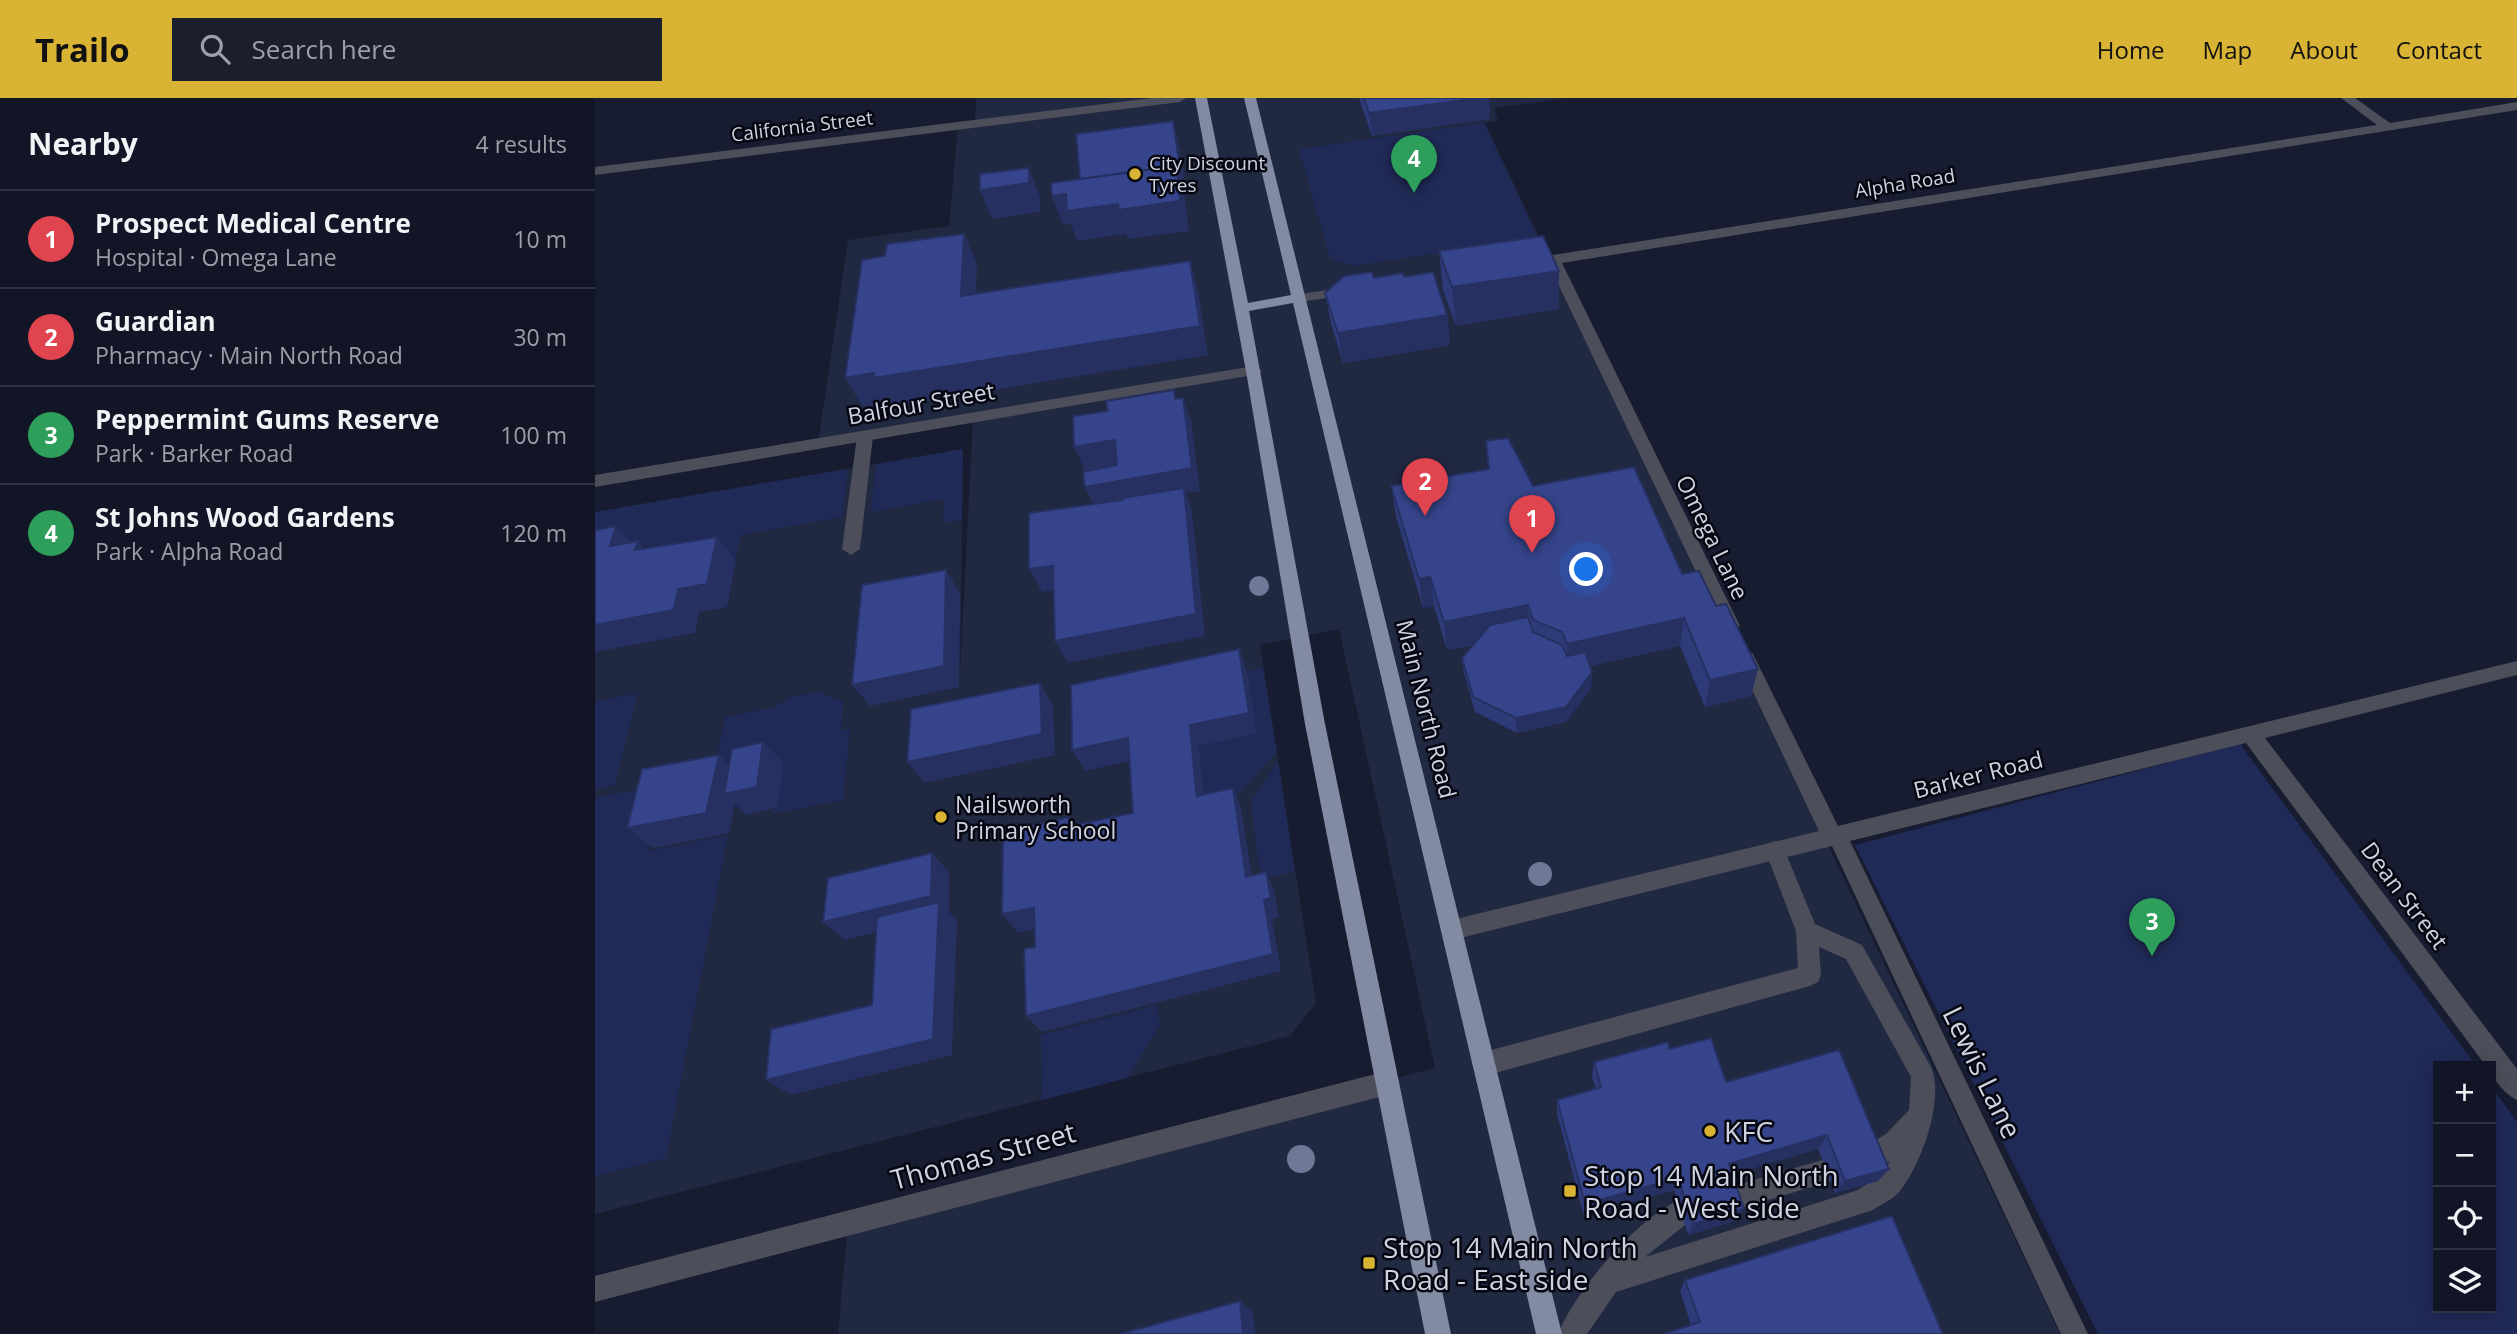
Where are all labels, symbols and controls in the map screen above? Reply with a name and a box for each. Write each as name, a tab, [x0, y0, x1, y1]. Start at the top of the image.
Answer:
search box	[172, 18, 662, 81]
text: Trailo	[35, 27, 130, 72]
icon: search	[196, 30, 234, 68]
text: Search here	[252, 31, 396, 67]
text: Home	[2097, 33, 2165, 66]
text: Map	[2203, 33, 2252, 66]
text: About	[2290, 33, 2358, 66]
text: Contact	[2396, 33, 2482, 66]
street label: California Street	[730, 104, 875, 148]
text: Nearby	[28, 123, 138, 164]
text: 4 results	[476, 128, 567, 160]
pin: 4	[1391, 135, 1437, 193]
place label: City Discount Tyres	[1149, 150, 1265, 198]
street label: Alpha Road	[1853, 162, 1957, 204]
marker: City Discount Tyres	[1127, 166, 1143, 182]
text: Prospect Medical Centre	[95, 205, 411, 241]
text: 1	[44, 223, 58, 255]
text: 10 m	[513, 223, 567, 255]
text: Hospital · Omega Lane	[95, 241, 337, 273]
text: Guardian	[95, 303, 216, 339]
text: 2	[44, 321, 58, 353]
text: 30 m	[513, 321, 567, 353]
text: Pharmacy · Main North Road	[95, 339, 403, 371]
street label: Balfour Street	[845, 374, 997, 432]
text: Peppermint Gums Reserve	[95, 401, 439, 437]
text: 3	[44, 419, 58, 451]
text: 100 m	[500, 419, 567, 451]
text: Park · Barker Road	[95, 437, 293, 469]
pin: 2	[1402, 458, 1448, 516]
street label: Omega Lane	[1669, 469, 1757, 605]
pin: 1	[1509, 495, 1555, 553]
text: St Johns Wood Gardens	[95, 499, 395, 535]
text: 4	[44, 517, 58, 549]
text: 120 m	[500, 517, 567, 549]
text: Park · Alpha Road	[95, 535, 283, 567]
your location	[1569, 552, 1603, 586]
street label: Main North Road	[1389, 616, 1465, 802]
street label: Barker Road	[1910, 742, 2046, 806]
place label: Nailsworth Primary School	[955, 788, 1116, 846]
marker: Nailsworth Primary School	[933, 809, 949, 825]
street label: Dean Street	[2354, 835, 2456, 955]
pin: 3	[2129, 898, 2175, 956]
street label: Lewis Lane	[1935, 999, 2031, 1145]
map controls	[2433, 1061, 2496, 1313]
button: +	[2433, 1061, 2496, 1124]
street label: Thomas Street	[886, 1112, 1080, 1198]
place label: KFC	[1724, 1112, 1773, 1150]
marker: KFC	[1702, 1123, 1718, 1139]
button: −	[2433, 1124, 2496, 1187]
place label: Stop 14 Main North Road - West side	[1584, 1156, 1839, 1226]
marker: Stop 14 Main North Road - West side	[1562, 1183, 1578, 1199]
button: locate	[2433, 1187, 2496, 1250]
place label: Stop 14 Main North Road - East side	[1383, 1228, 1638, 1298]
button: layers	[2433, 1250, 2496, 1313]
marker: Stop 14 Main North Road - East side	[1361, 1255, 1377, 1271]

